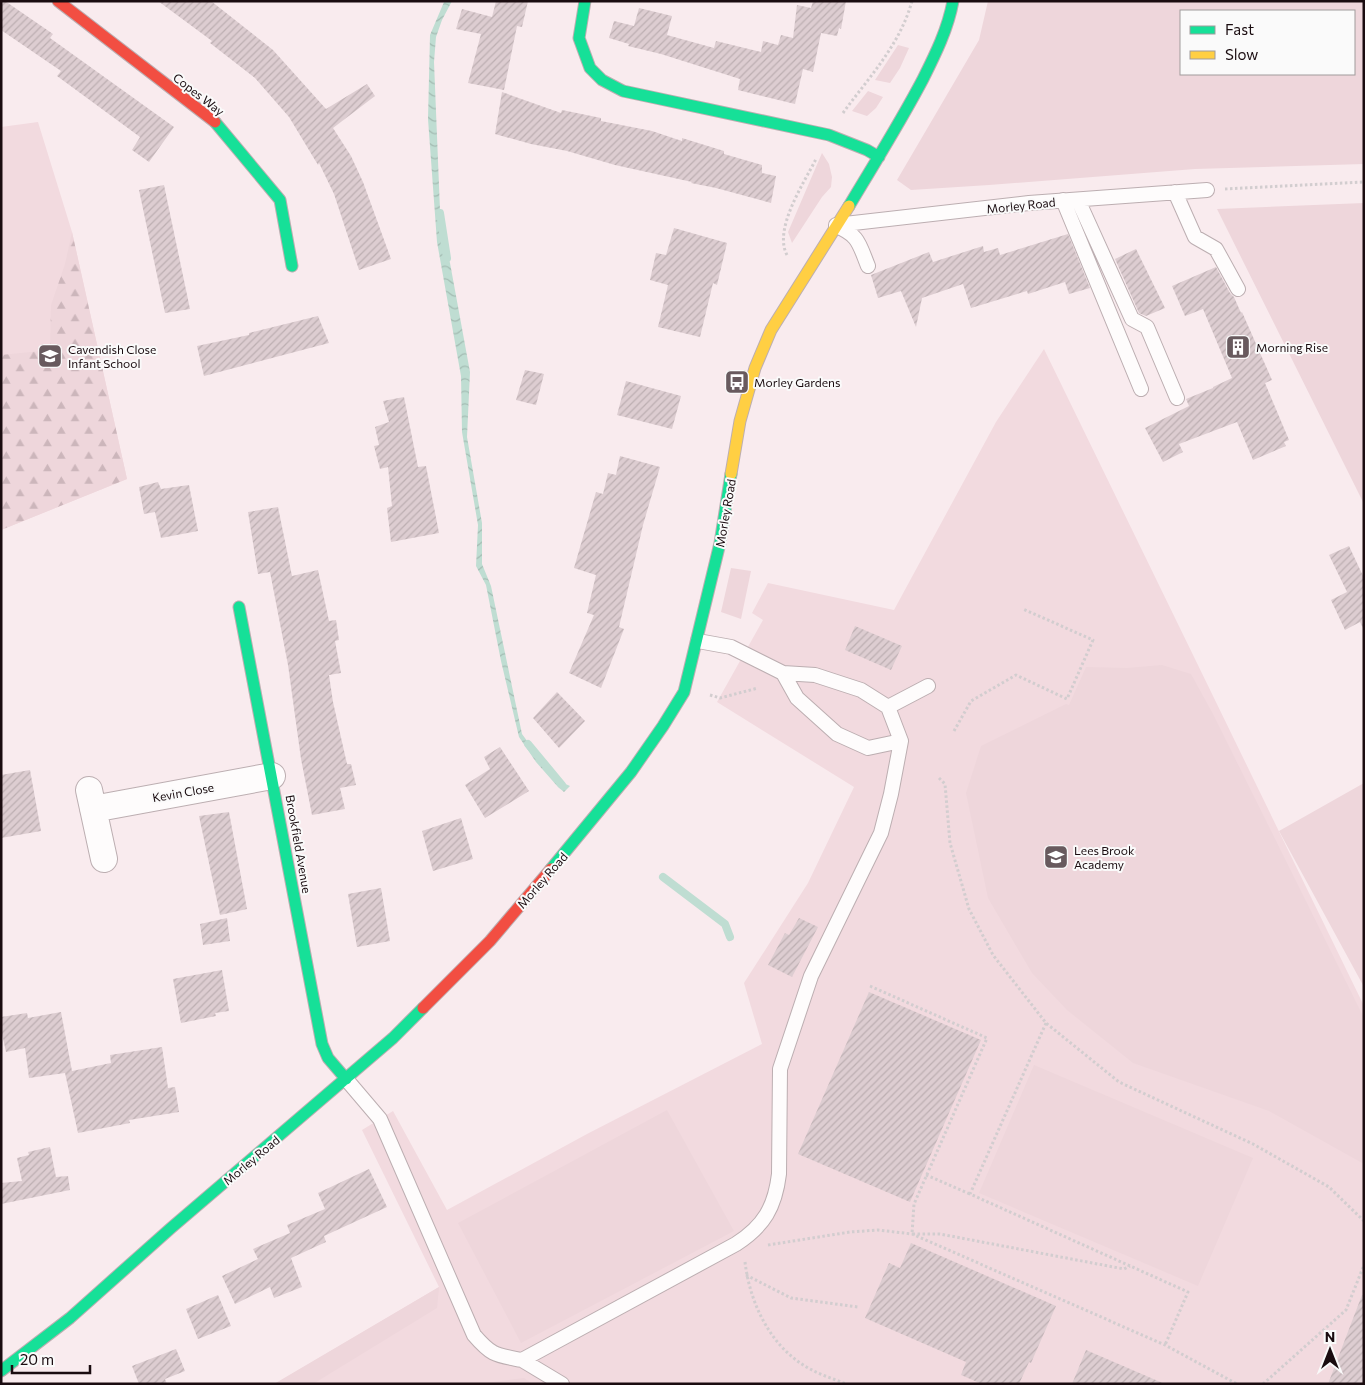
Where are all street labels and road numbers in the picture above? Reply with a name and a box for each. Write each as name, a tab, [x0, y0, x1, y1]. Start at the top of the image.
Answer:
street label: Copes Way	[171, 70, 227, 118]
street label: Morley Road	[986, 194, 1056, 216]
street label: Morley Road	[712, 478, 738, 548]
street label: Kevin Close	[151, 780, 215, 804]
street label: Brookfield Avenue	[283, 794, 315, 894]
street label: Morley Road	[514, 849, 570, 911]
street label: Morley Road	[220, 1132, 282, 1188]

